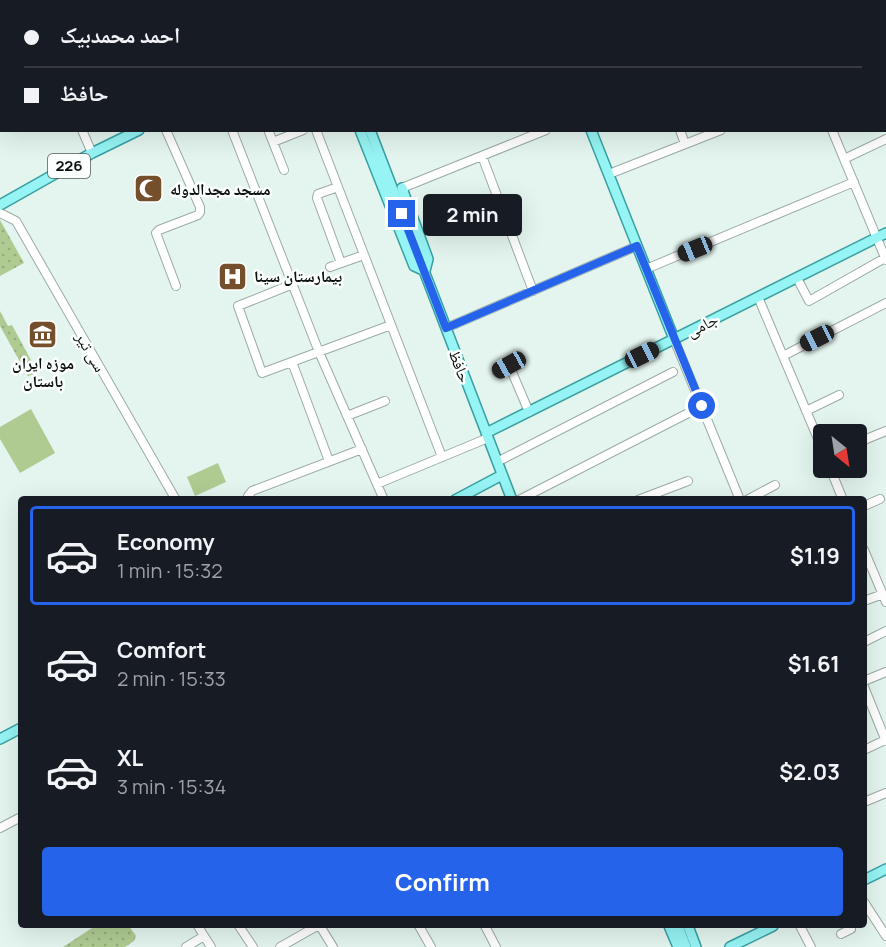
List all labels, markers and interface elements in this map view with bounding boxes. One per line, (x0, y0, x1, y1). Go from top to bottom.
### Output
text: احمد محمدبیک (60, 20, 180, 50)
text: حافظ (60, 78, 109, 108)
road number: 226 (48, 154, 90, 178)
mosque icon: مسجد مجدالدوله (133, 173, 165, 205)
place label: مسجد مجدالدوله (170, 178, 271, 200)
callout: 2 min (423, 193, 522, 235)
route end (388, 200, 415, 227)
text: 2 min (446, 201, 499, 228)
car (675, 234, 715, 264)
hospital icon: بیمارستان سینا (217, 260, 249, 292)
place label: بیمارستان سینا (254, 265, 342, 287)
street label: جامی (683, 308, 721, 342)
museum icon: موزه ایران باستان (27, 319, 59, 351)
car (797, 322, 837, 354)
street label: سی تیر (70, 327, 111, 376)
car (622, 339, 662, 371)
street label: حافظ (444, 346, 476, 386)
car (489, 348, 529, 382)
place label: موزه ایران باستان (12, 352, 74, 392)
route start (688, 392, 715, 419)
north arrow (813, 424, 867, 478)
map controls (813, 424, 867, 478)
text: Economy (117, 527, 215, 557)
icon: car (45, 529, 99, 583)
text: $1.19 (790, 541, 840, 571)
text: 1 min · 15:32 (117, 557, 223, 584)
text: Comfort (117, 635, 206, 665)
icon: car (45, 637, 99, 691)
text: $1.61 (788, 649, 840, 679)
text: 2 min · 15:33 (117, 665, 226, 692)
text: XL (117, 743, 143, 773)
icon: car (45, 745, 99, 799)
text: $2.03 (779, 757, 840, 787)
text: 3 min · 15:34 (117, 773, 226, 800)
button: Confirm (42, 847, 843, 916)

